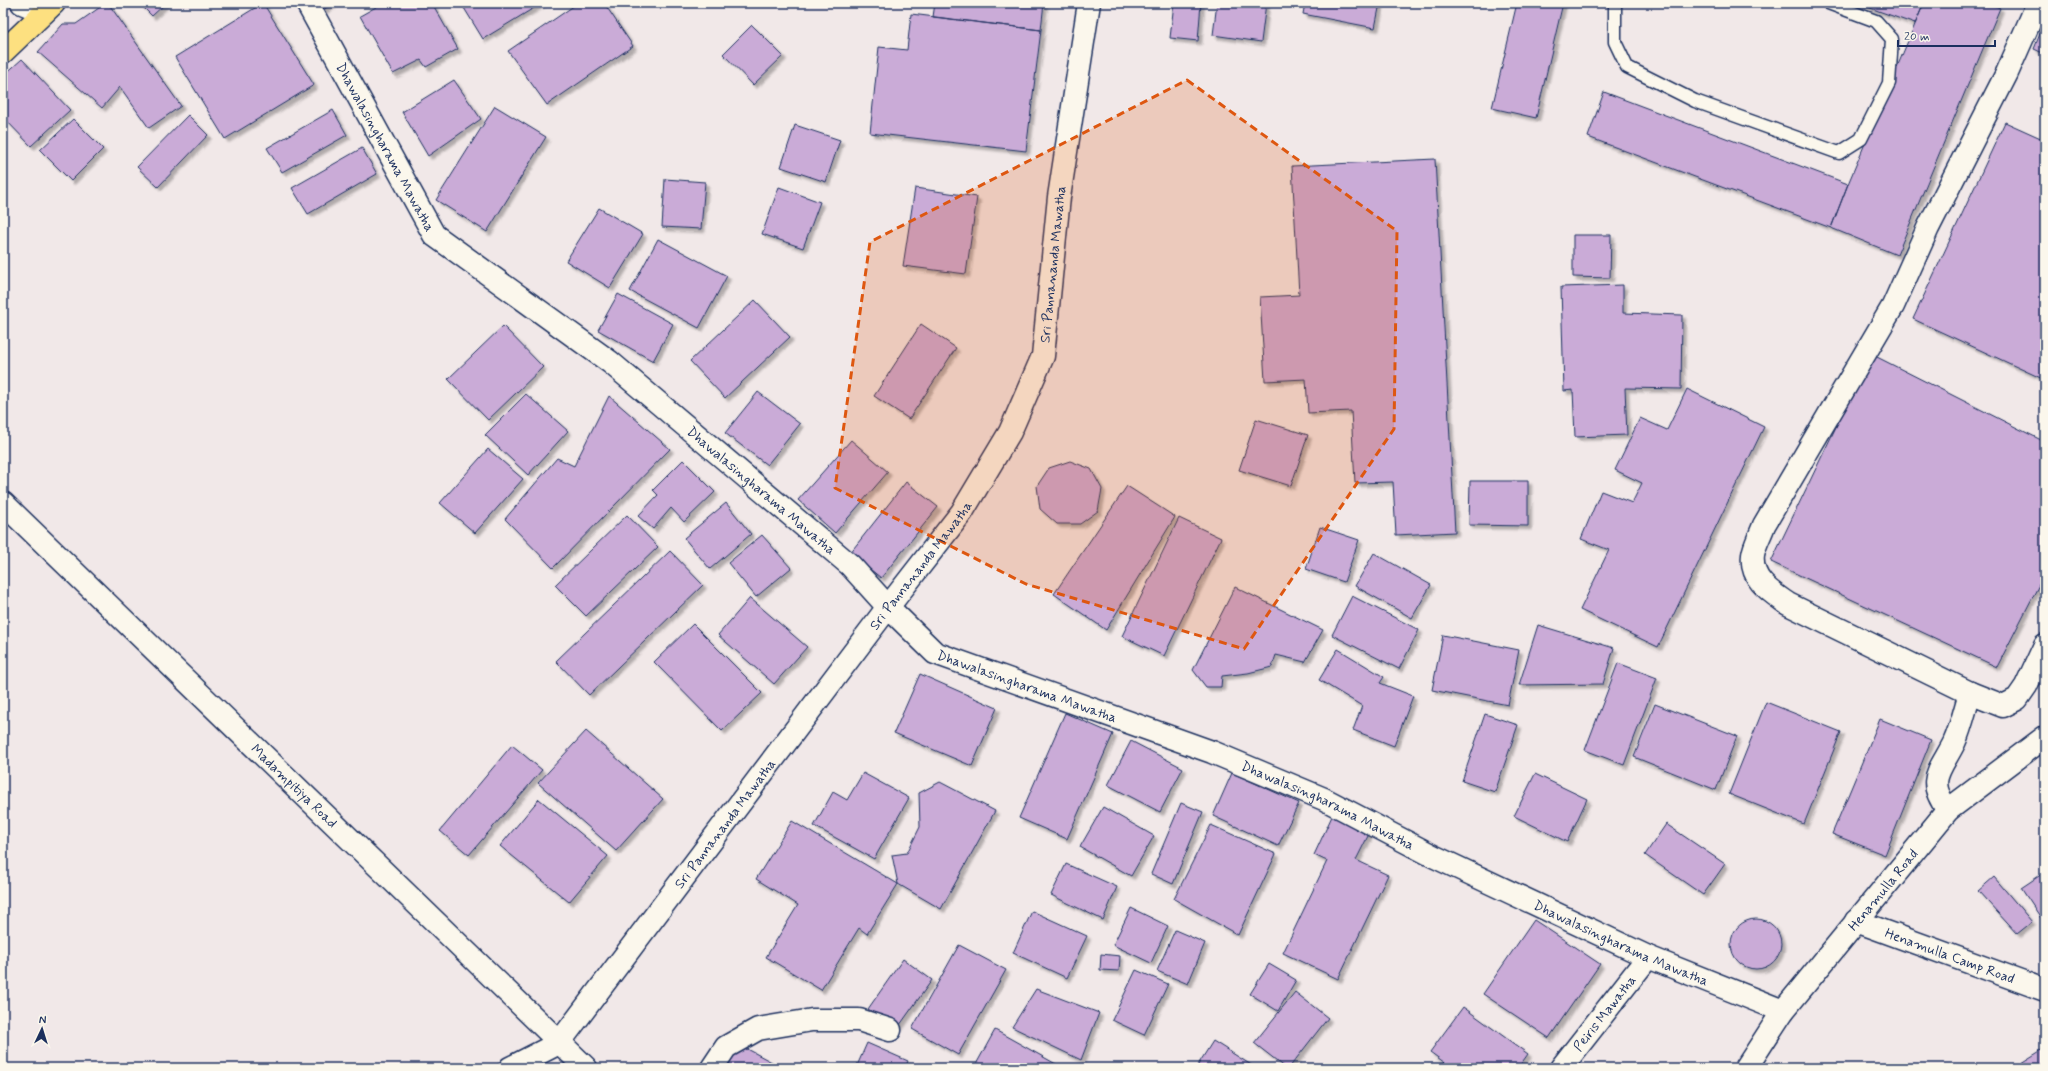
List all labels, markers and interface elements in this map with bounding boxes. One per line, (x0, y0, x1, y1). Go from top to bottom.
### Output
scale bar (1898, 22, 1995, 48)
text: 20 m (1904, 29, 1930, 45)
street label: Dhawalasingharama Mawatha (331, 60, 438, 235)
street label: Sri Pannananda Mawatha (1036, 184, 1071, 344)
street label: Dhawalasingharama Mawatha (683, 423, 839, 559)
street label: Sri Pannananda Mawatha (866, 498, 976, 634)
street label: Dhawalasingharama Mawatha (934, 646, 1119, 727)
street label: Madampitiya Road (247, 740, 341, 832)
street label: Sri Pannananda Mawatha (671, 756, 780, 893)
street label: Dhawalasingharama Mawatha (1238, 757, 1417, 855)
street label: Henamulla Road (1844, 845, 1922, 935)
street label: Dhawalasingharama Mawatha (1530, 896, 1711, 990)
street label: Henamulla Camp Road (1882, 924, 2017, 988)
street label: Peiris Mawatha (1569, 972, 1640, 1055)
north arrow (22, 1009, 62, 1049)
text: N (38, 1013, 47, 1027)

